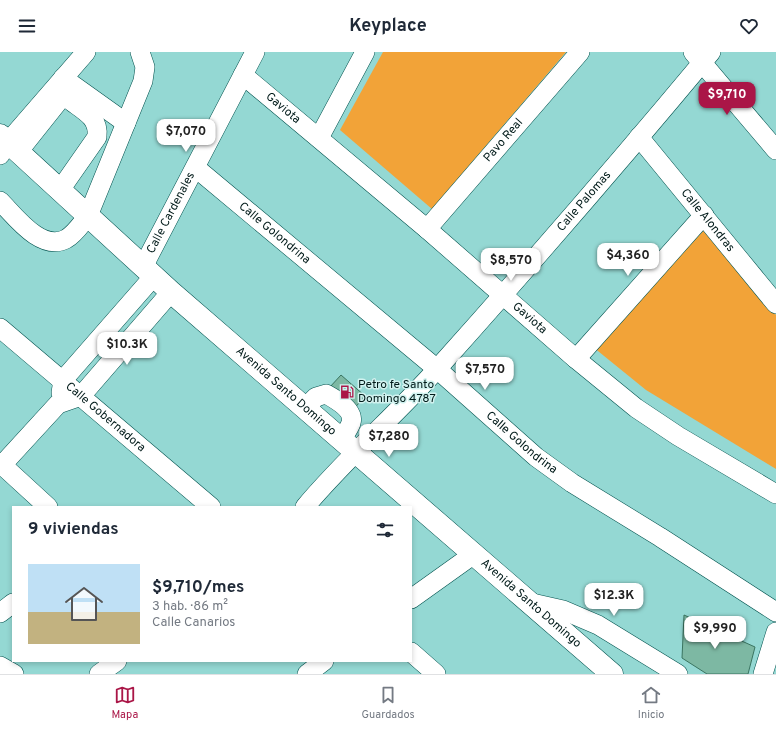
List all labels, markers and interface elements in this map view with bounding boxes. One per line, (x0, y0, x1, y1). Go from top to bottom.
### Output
icon: menu (16, 15, 38, 37)
text: Keyplace (349, 15, 427, 38)
icon: heart (738, 15, 760, 37)
pin: $9,710 (694, 82, 760, 116)
text: $9,710 (708, 87, 746, 103)
street label: Gaviota (262, 89, 304, 128)
street label: Pavo Real (480, 115, 527, 166)
pin: $7,070 (153, 119, 219, 153)
text: $7,070 (166, 124, 206, 140)
street label: Calle Palomas (554, 168, 615, 235)
street label: Calle Cardenales (143, 169, 199, 256)
street label: Calle Alondras (677, 186, 738, 255)
street label: Calle Golondrina (235, 199, 314, 268)
pin: $4,360 (595, 243, 661, 277)
pin: $8,570 (478, 248, 544, 282)
text: $4,360 (606, 248, 650, 264)
text: $8,570 (490, 253, 532, 269)
street label: Gaviota (509, 299, 550, 338)
pin: $10.3K (94, 332, 160, 366)
text: $10.3K (106, 337, 148, 353)
street label: Avenida Santo Domingo (232, 343, 340, 440)
pin: $7,570 (452, 357, 518, 391)
text: $7,570 (465, 362, 505, 378)
place label: Petro fe Santo Domingo 4787 (358, 377, 436, 407)
street label: Calle Gobernadora (62, 379, 149, 456)
fuel station icon: Petro fe Santo Domingo 4787 (339, 384, 355, 400)
street label: Calle Golondrina (482, 408, 560, 478)
pin: $7,280 (356, 424, 422, 458)
text: $7,280 (368, 429, 410, 445)
text: 9 viviendas (28, 519, 119, 541)
icon: filters (374, 519, 396, 541)
street label: Avenida Santo Domingo (477, 555, 585, 652)
text: $9,710/mes (152, 577, 244, 599)
icon: home (60, 580, 108, 628)
pin: $12.3K (581, 583, 647, 617)
text: $12.3K (593, 588, 635, 604)
text: 3 hab. · 86 m² (152, 599, 228, 615)
text: Calle Canarios (152, 615, 235, 631)
pin: $9,990 (682, 616, 748, 650)
text: $9,990 (693, 621, 737, 637)
tab: Mapa (112, 684, 138, 722)
tab: Guardados (361, 684, 415, 722)
tab: Inicio (638, 684, 664, 722)

